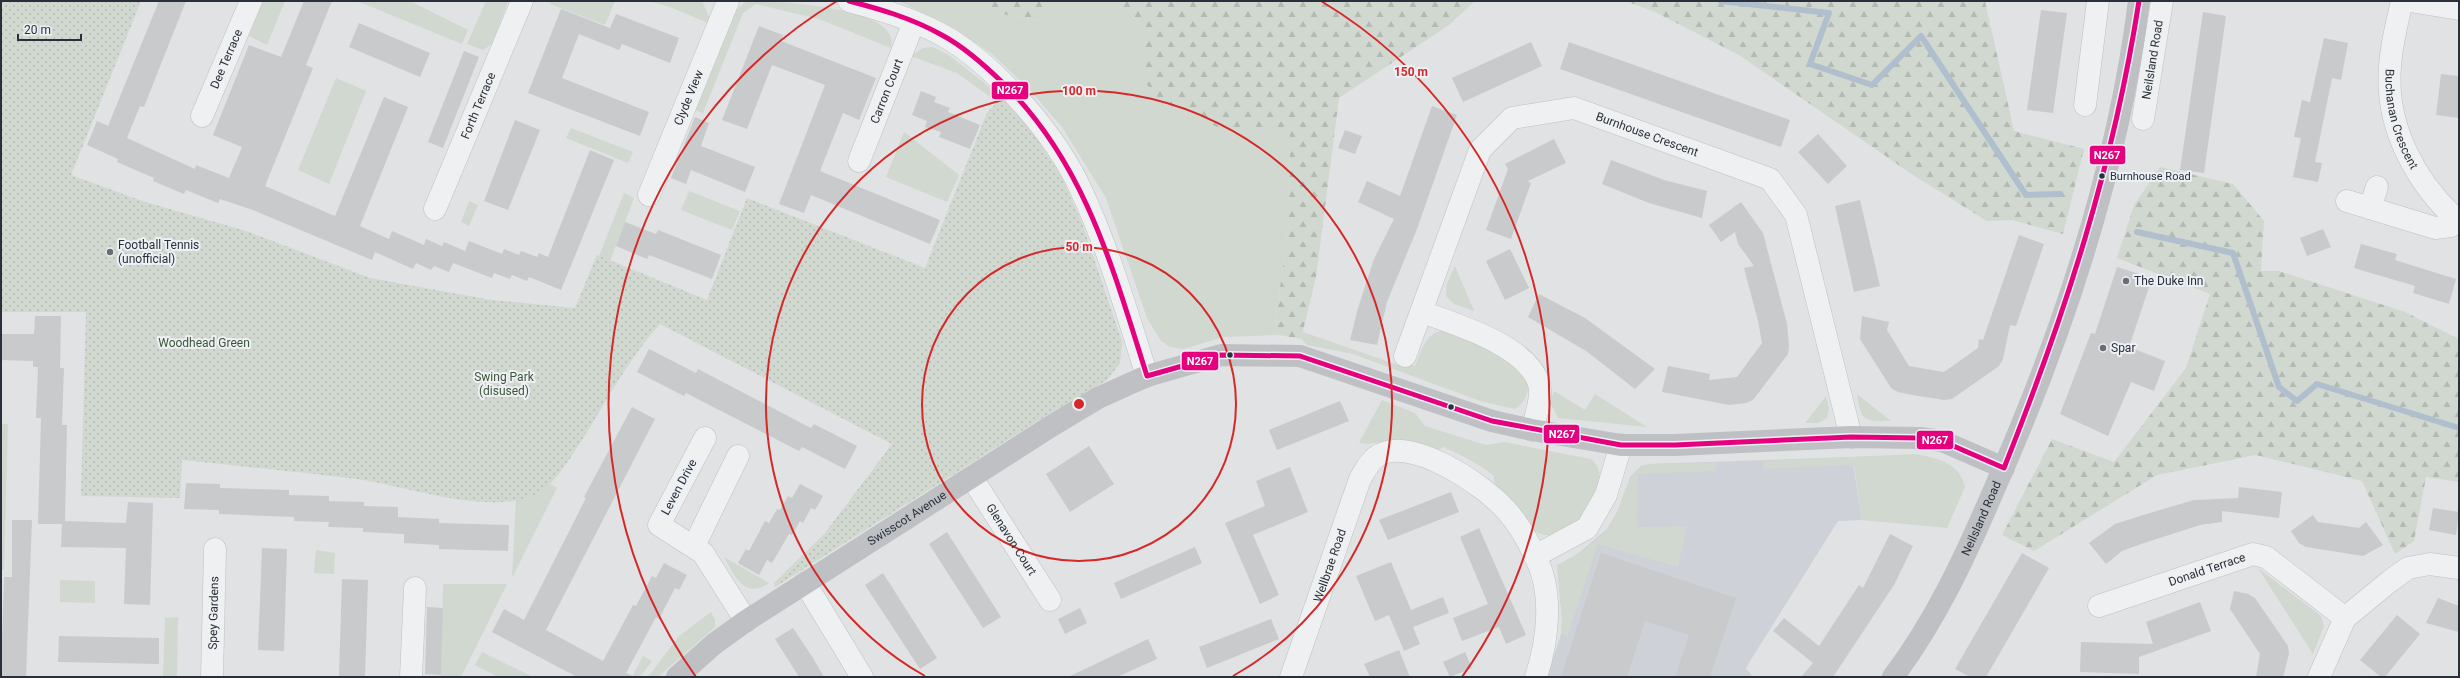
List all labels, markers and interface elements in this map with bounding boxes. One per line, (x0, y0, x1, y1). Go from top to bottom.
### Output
scale bar (18, 16, 81, 42)
street label: Neilsland Road (2139, 19, 2166, 101)
text: 20 m (24, 23, 51, 37)
street label: Dee Terrace (207, 27, 245, 91)
street label: Carron Court (867, 57, 906, 126)
text: 150 m (1394, 65, 1428, 79)
street label: Clyde View (671, 68, 706, 127)
street label: Buchanan Crescent (2382, 69, 2421, 172)
street label: Forth Terrace (458, 70, 498, 141)
line badge: N267 (991, 81, 1029, 100)
text: N267 (997, 84, 1023, 97)
text: 100 m (1062, 84, 1096, 98)
street label: Burnhouse Crescent (1594, 109, 1700, 159)
line badge: N267 (2089, 145, 2126, 165)
text: N267 (2094, 149, 2120, 162)
place label: Burnhouse Road (2110, 170, 2191, 183)
marker: Burnhouse Road (2097, 171, 2107, 181)
place label: Football Tennis (unofficial) (118, 238, 199, 266)
text: 50 m (1065, 240, 1093, 254)
marker: Football Tennis (unofficial) (105, 247, 115, 257)
place label: The Duke Inn (2134, 274, 2203, 288)
marker: The Duke Inn (2121, 276, 2131, 286)
park label: Woodhead Green (158, 336, 250, 350)
place label: Spar (2111, 341, 2135, 355)
marker: Spar (2098, 343, 2108, 353)
unlabelled marker (1225, 350, 1235, 360)
line badge: N267 (1181, 351, 1219, 371)
text: N267 (1187, 355, 1213, 368)
park label: Swing Park (disused) (474, 370, 535, 398)
centre of rings (1072, 397, 1086, 411)
unlabelled marker (1446, 402, 1456, 412)
line badge: N267 (1543, 424, 1580, 444)
text: N267 (1549, 428, 1575, 441)
line badge: N267 (1916, 430, 1954, 450)
text: N267 (1922, 434, 1948, 447)
street label: Leven Drive (658, 457, 700, 517)
street label: Neilsland Road (1958, 479, 2004, 558)
street label: Swisscot Avenue (865, 488, 949, 549)
street label: Glenavon Court (983, 501, 1039, 578)
street label: Wellbrae Road (1311, 527, 1349, 604)
street label: Donald Terrace (2167, 550, 2247, 589)
street label: Spey Gardens (206, 576, 221, 650)

